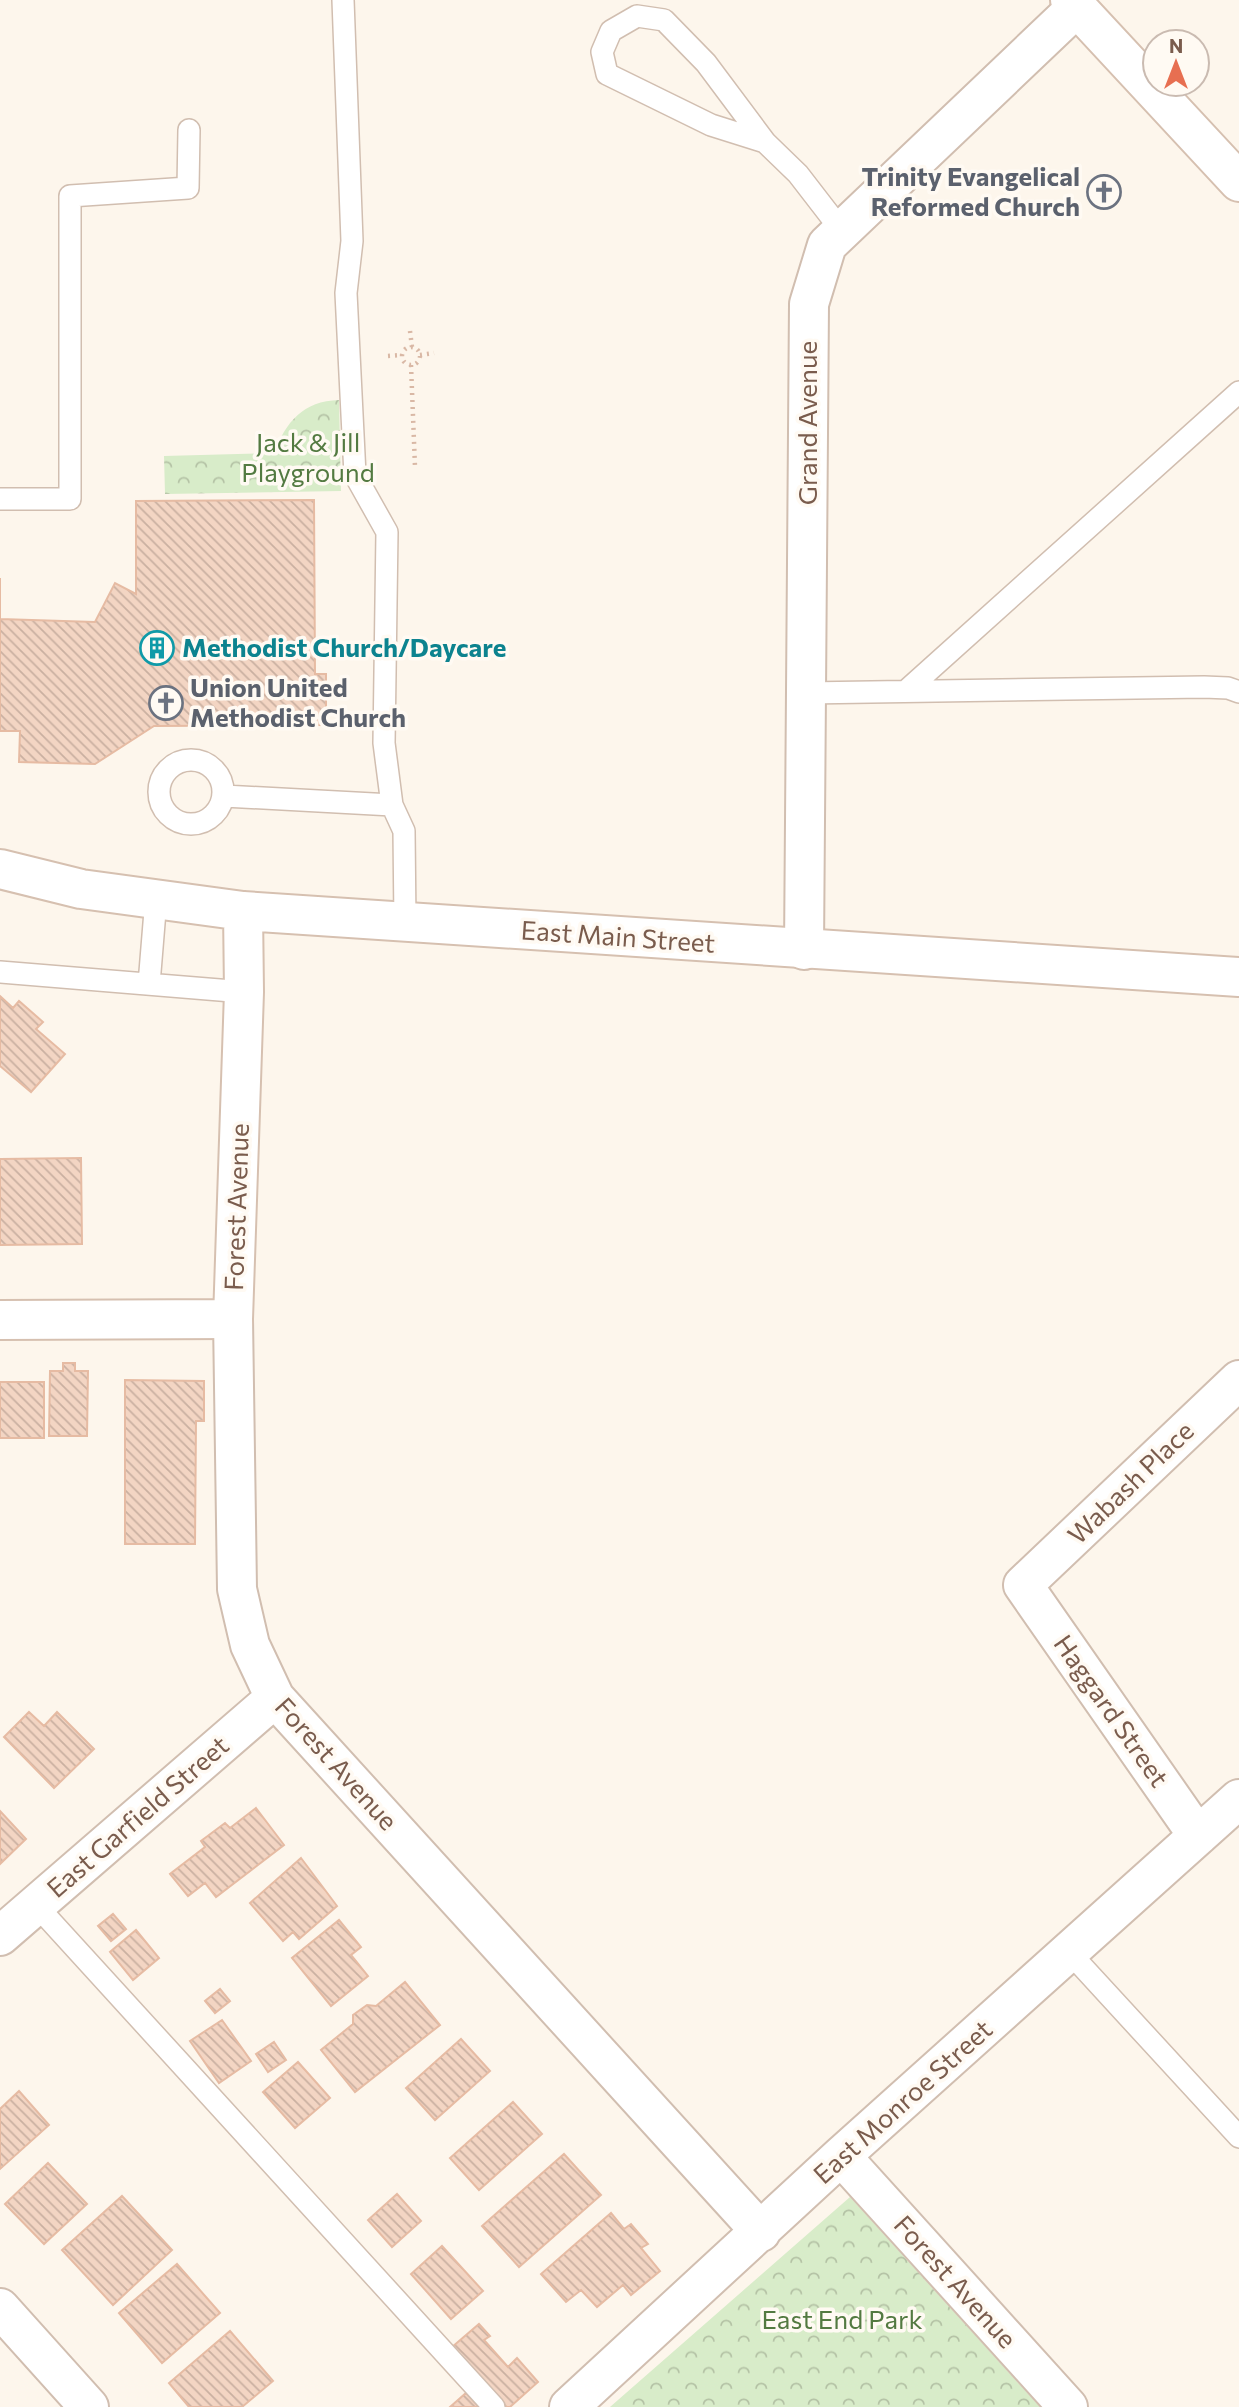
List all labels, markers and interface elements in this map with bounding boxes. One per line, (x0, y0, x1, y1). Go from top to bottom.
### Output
north arrow (1141, 28, 1211, 98)
text: N (1169, 34, 1183, 57)
place label: Trinity Evangelical Reformed Church (861, 160, 1080, 221)
church icon: Trinity Evangelical Reformed Church (1085, 173, 1123, 211)
street label: Grand Avenue (791, 341, 822, 505)
park label: Jack & Jill Playground (241, 426, 375, 487)
building icon: Methodist Church/Daycare (138, 629, 176, 667)
place label: Methodist Church/Daycare (182, 631, 506, 662)
place label: Union United Methodist Church (190, 671, 406, 732)
church icon: Union United Methodist Church (147, 684, 185, 722)
street label: East Main Street (520, 913, 716, 958)
street label: Forest Avenue (217, 1123, 254, 1291)
street label: Wabash Place (1061, 1414, 1199, 1550)
street label: Haggard Street (1048, 1628, 1176, 1792)
street label: Forest Avenue (270, 1690, 405, 1836)
street label: East Garfield Street (40, 1729, 234, 1903)
street label: East Monroe Street (806, 2013, 998, 2189)
street label: Forest Avenue (889, 2208, 1024, 2354)
park label: East End Park (761, 2303, 923, 2334)

